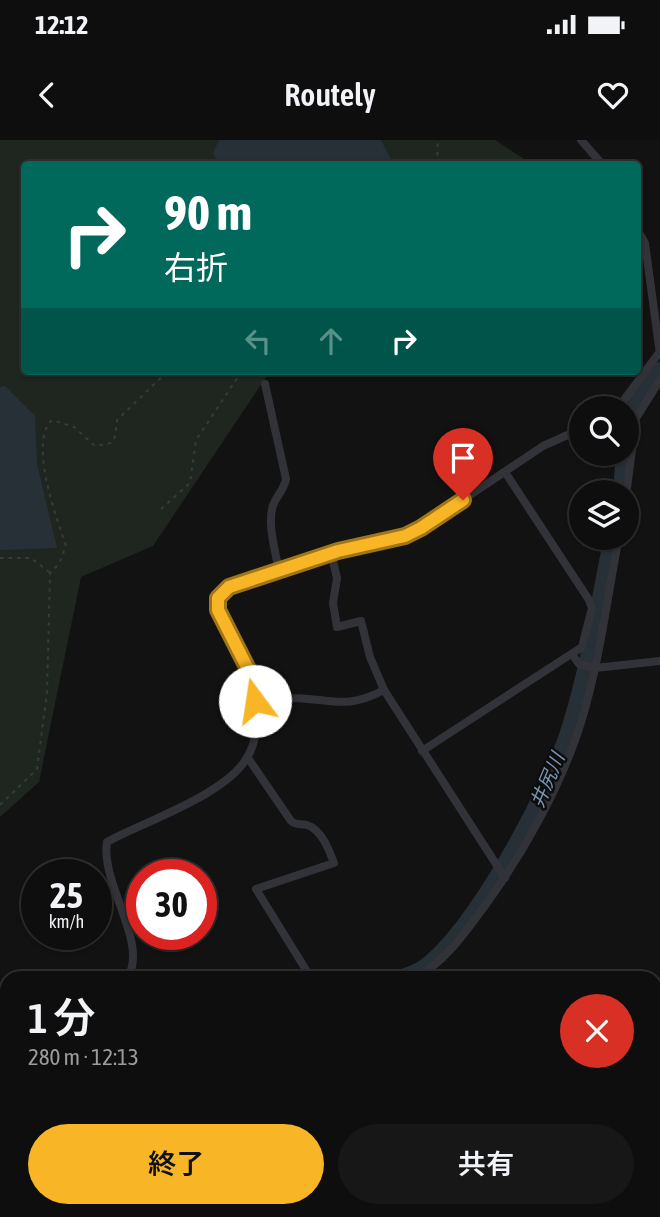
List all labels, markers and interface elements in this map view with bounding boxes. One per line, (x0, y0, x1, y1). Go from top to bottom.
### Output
text: 12:12 (35, 10, 89, 40)
icon: back (28, 76, 66, 114)
text: Routely (284, 76, 376, 113)
icon: heart (594, 76, 632, 114)
text: 90 m (164, 184, 252, 240)
icon: right (49, 189, 140, 280)
text: 右折 (164, 249, 228, 286)
icon: left (239, 322, 277, 360)
icon: ahead (312, 322, 350, 360)
icon: right (385, 322, 423, 360)
map controls (569, 396, 639, 550)
button: search (569, 396, 639, 466)
pin (433, 428, 493, 500)
icon: arrive (444, 439, 482, 477)
button: layers (569, 480, 639, 550)
position arrow (218, 664, 292, 738)
water label: 井尻川 (526, 748, 569, 811)
speed limit sign: 30 (126, 859, 217, 950)
text: 25 (50, 875, 83, 915)
text: km/h (49, 911, 84, 932)
text: 1 分 (28, 994, 96, 1042)
button: close (560, 994, 634, 1068)
text: 280 m · 12:13 (28, 1044, 139, 1070)
button: 終了 (28, 1124, 324, 1204)
button: 共有 (338, 1124, 634, 1204)

